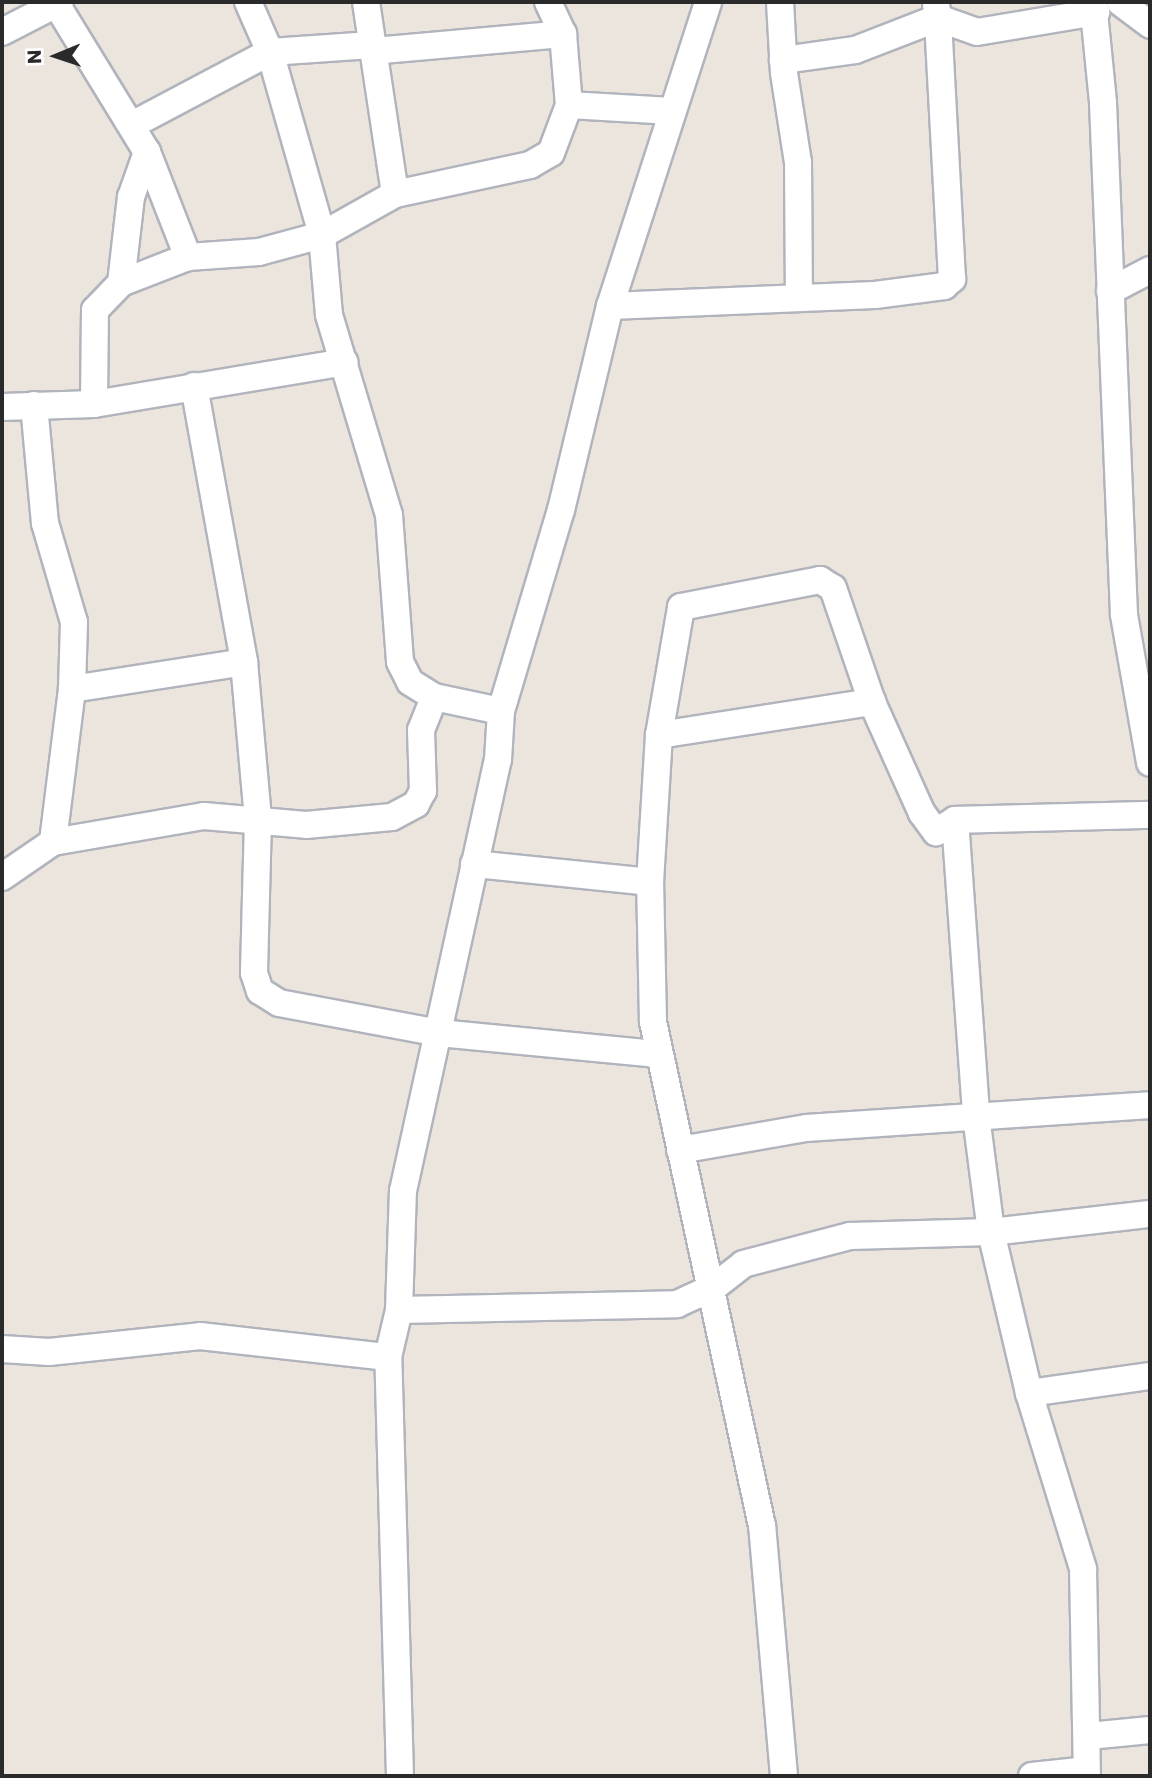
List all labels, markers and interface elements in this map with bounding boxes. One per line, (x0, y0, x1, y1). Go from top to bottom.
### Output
north arrow (21, 21, 91, 91)
text: N (21, 49, 48, 64)

